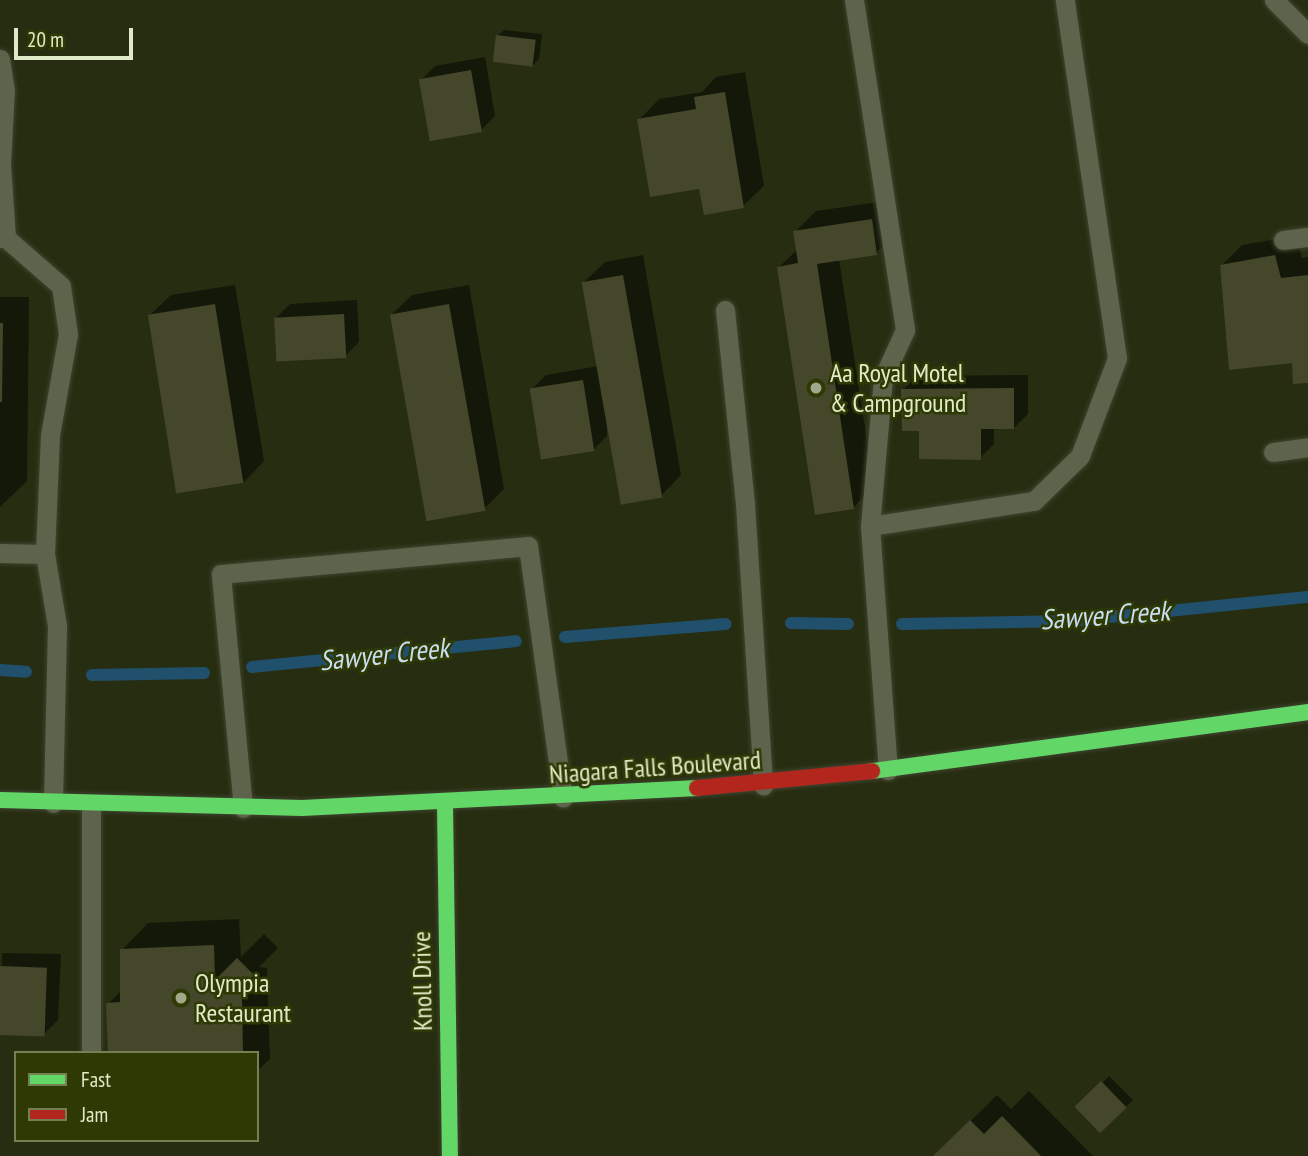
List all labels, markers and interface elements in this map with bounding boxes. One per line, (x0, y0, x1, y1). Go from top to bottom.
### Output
scale bar (18, 14, 136, 58)
text: 20 m (27, 26, 64, 53)
place label: Aa Royal Motel & Campground (830, 357, 966, 418)
marker: Aa Royal Motel & Campground (808, 380, 824, 396)
water label: Sawyer Creek (1039, 594, 1171, 636)
water label: Sawyer Creek (318, 631, 450, 677)
street label: Niagara Falls Boulevard (548, 744, 762, 790)
street label: Knoll Drive (406, 931, 438, 1031)
place label: Olympia Restaurant (195, 967, 291, 1028)
marker: Olympia Restaurant (173, 990, 189, 1006)
legend (14, 1051, 259, 1142)
text: Fast (81, 1066, 111, 1093)
text: Jam (81, 1101, 108, 1128)

